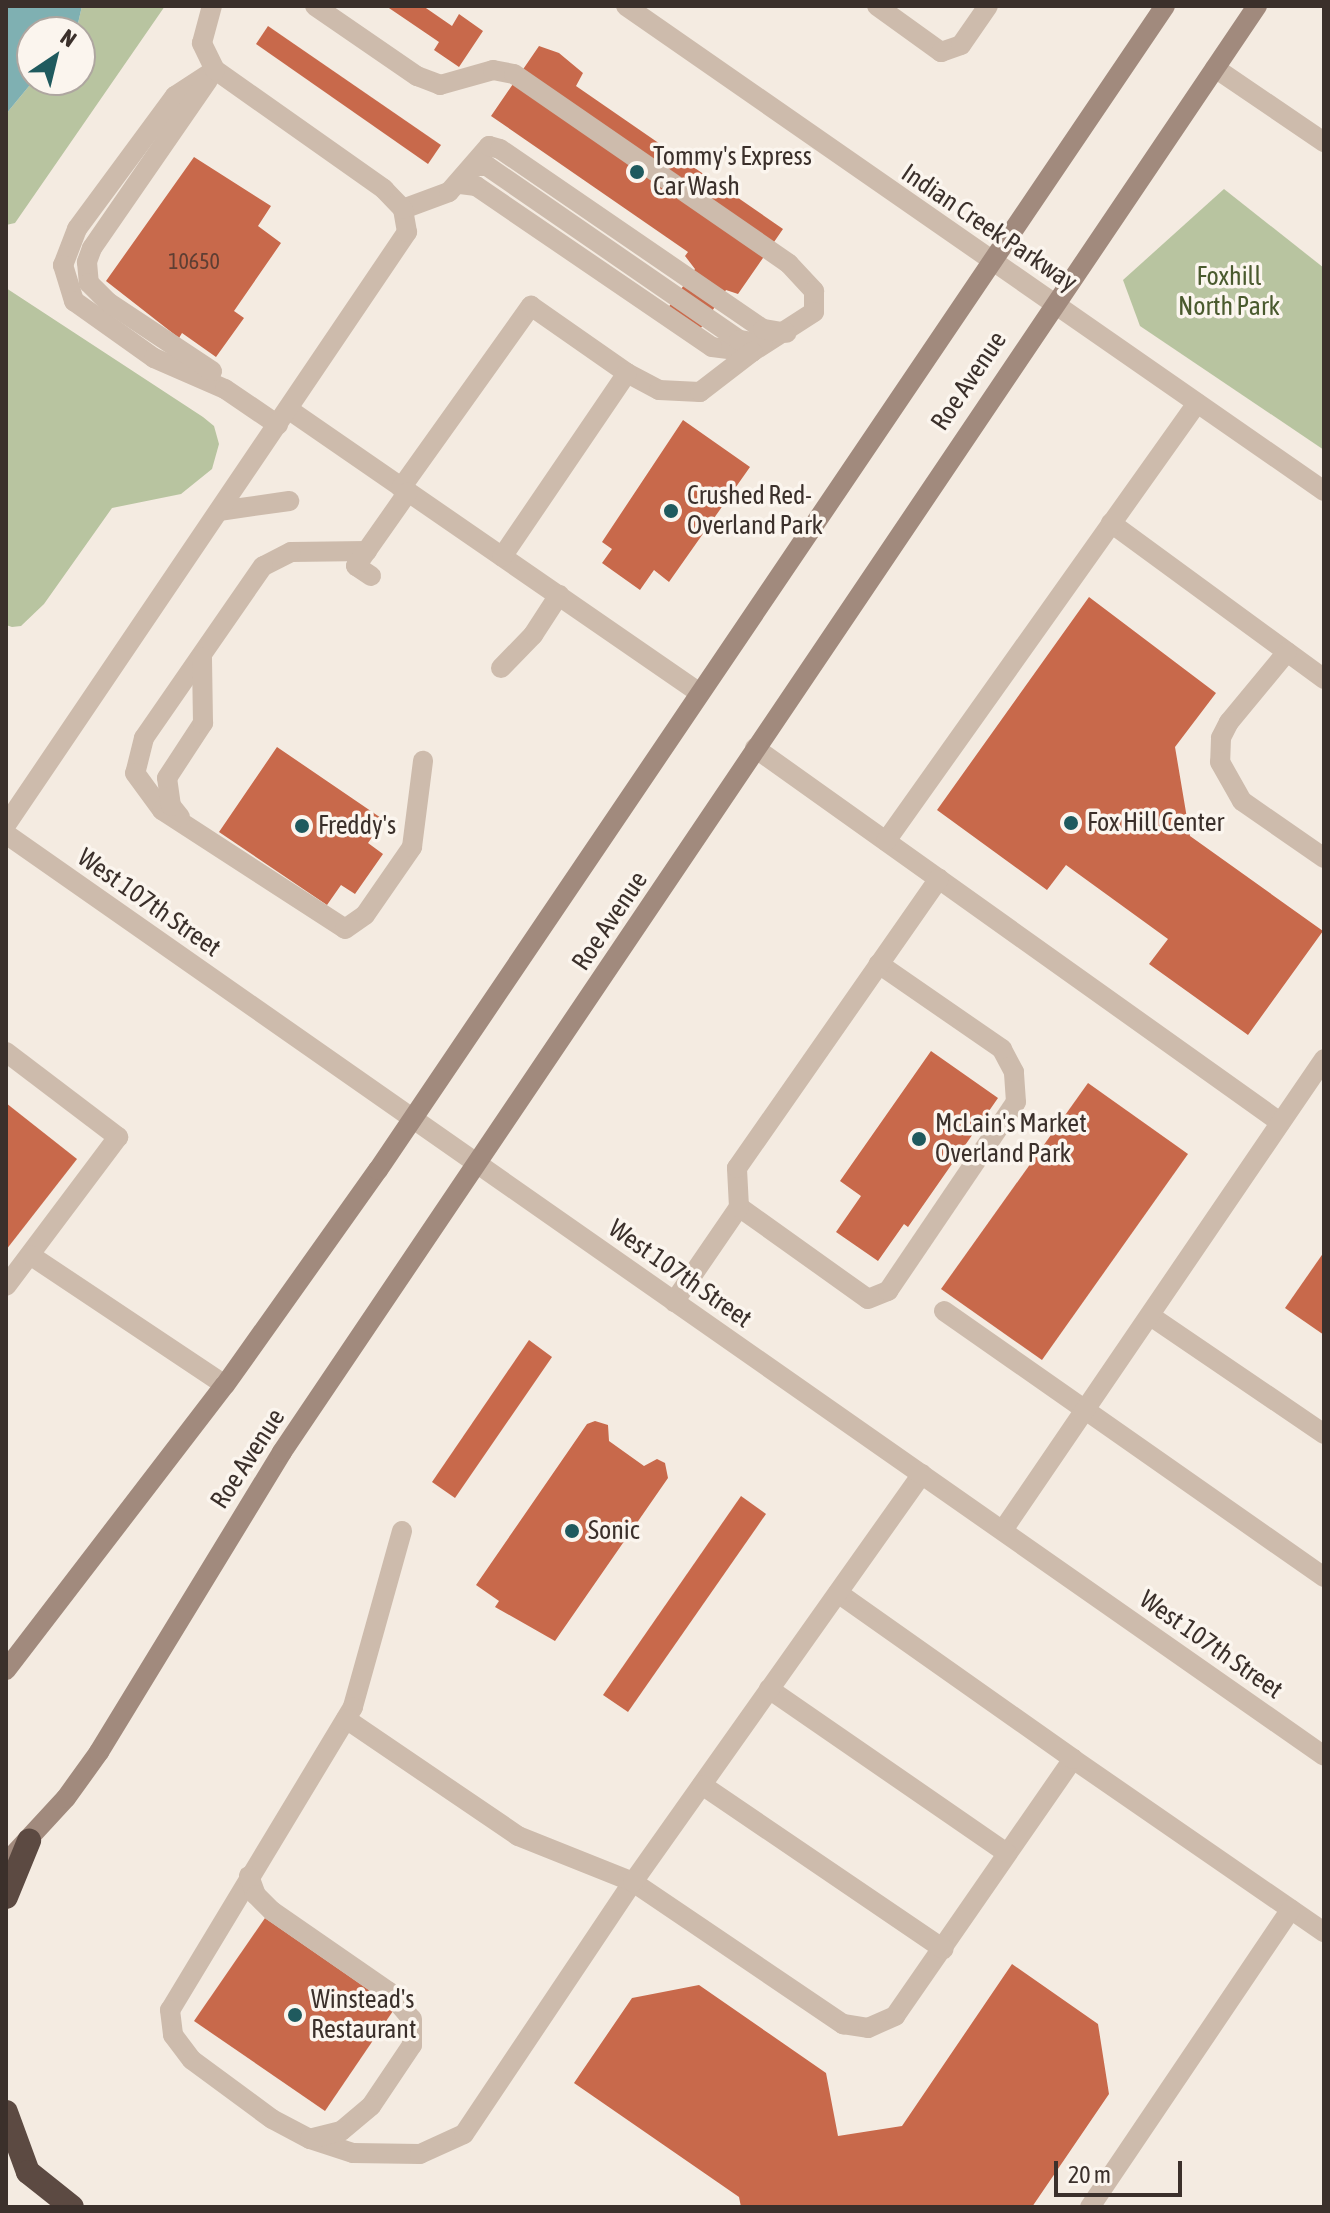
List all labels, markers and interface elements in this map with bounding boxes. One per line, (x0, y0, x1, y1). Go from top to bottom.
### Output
north arrow (16, 16, 96, 96)
text: N (56, 24, 81, 52)
place label: Tommy's Express Car Wash (653, 141, 812, 202)
street label: Indian Creek Parkway (895, 158, 1083, 298)
marker: Tommy's Express Car Wash (628, 163, 646, 181)
house number: 10650 (168, 249, 220, 275)
park label: Foxhill North Park (1178, 261, 1280, 322)
street label: Roe Avenue (925, 326, 1013, 436)
place label: Crushed Red- Overland Park (687, 480, 823, 542)
marker: Crushed Red- Overland Park (662, 502, 680, 520)
place label: Fox Hill Center (1087, 807, 1224, 839)
place label: Freddy's (318, 810, 396, 842)
marker: Fox Hill Center (1062, 814, 1080, 832)
marker: Freddy's (293, 817, 311, 835)
street label: West 107th Street (71, 842, 227, 964)
street label: Roe Avenue (566, 866, 654, 976)
place label: McLain's Market Overland Park (935, 1108, 1087, 1170)
marker: McLain's Market Overland Park (910, 1130, 928, 1148)
street label: West 107th Street (602, 1213, 758, 1335)
street label: Roe Avenue (204, 1403, 292, 1515)
place label: Sonic (588, 1515, 639, 1547)
marker: Sonic (563, 1522, 581, 1540)
street label: West 107th Street (1133, 1584, 1289, 1706)
place label: Winstead's Restaurant (311, 1984, 416, 2046)
marker: Winstead's Restaurant (286, 2006, 304, 2024)
scale bar (1058, 2145, 1186, 2195)
text: 20 m (1068, 2161, 1111, 2188)

